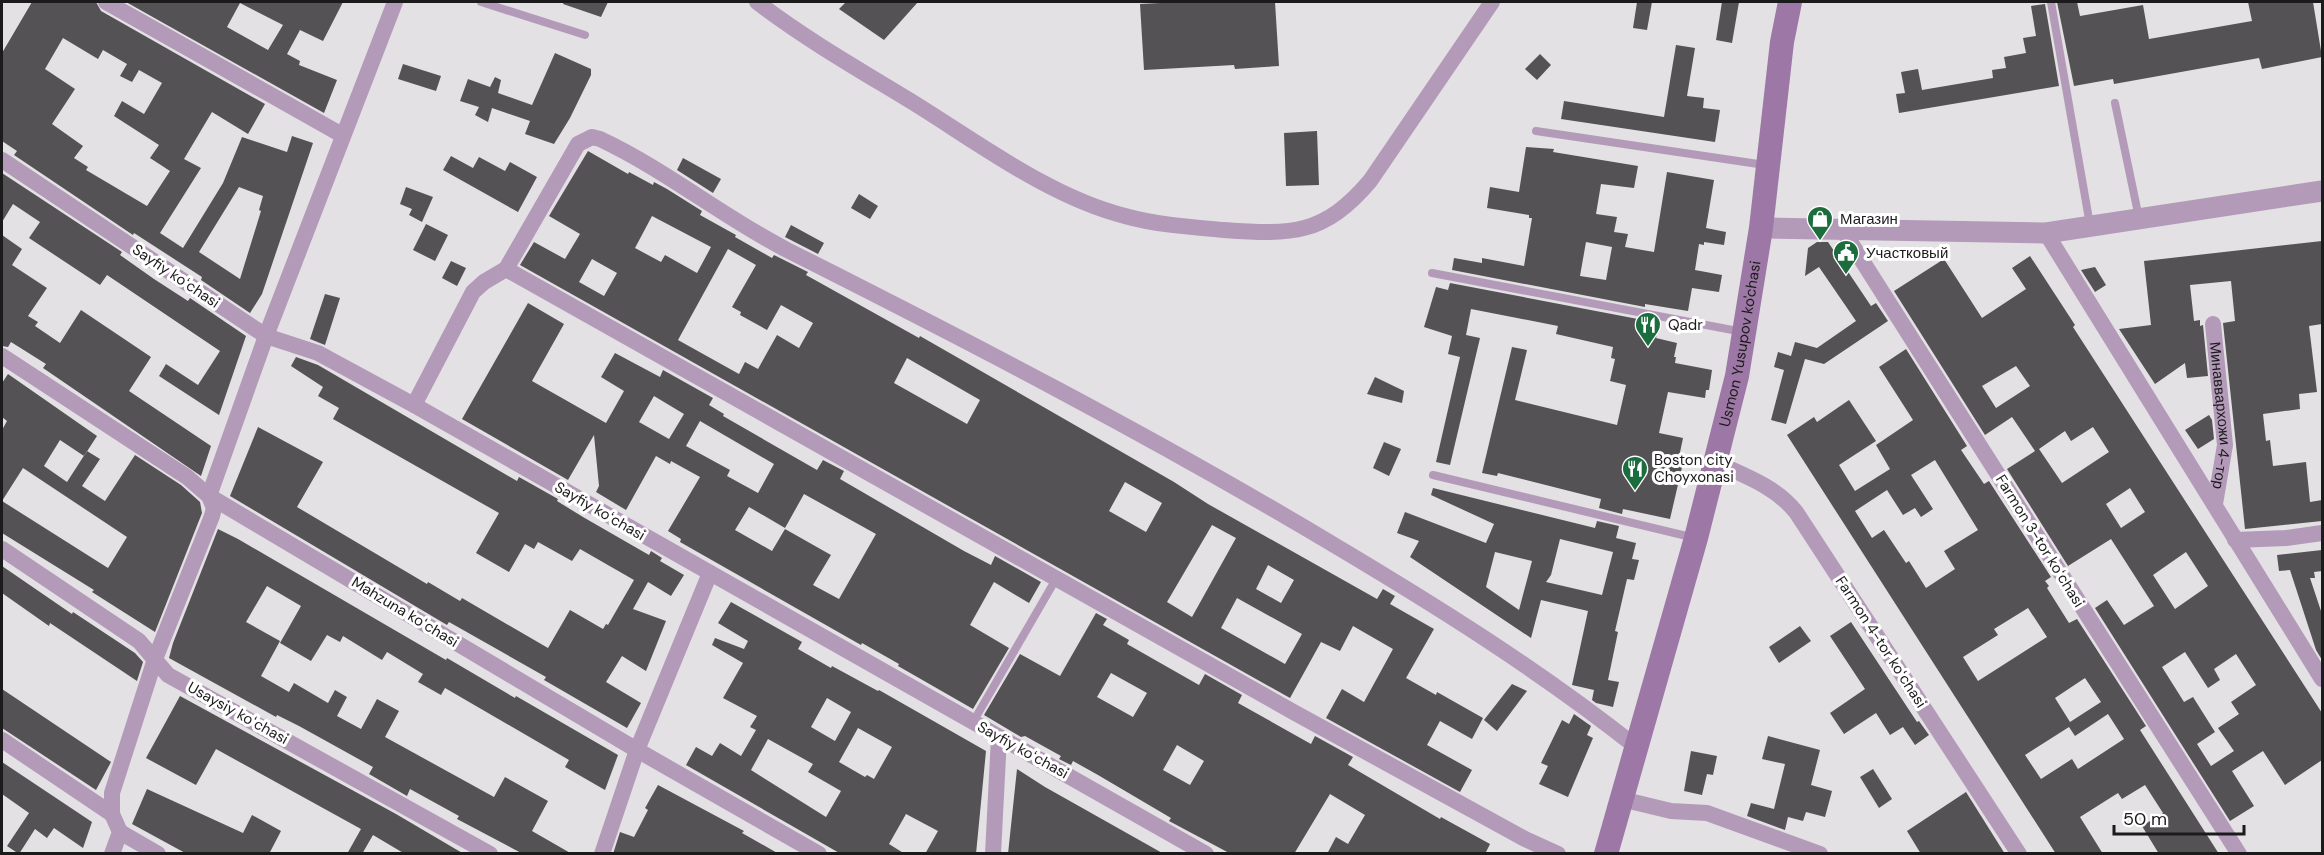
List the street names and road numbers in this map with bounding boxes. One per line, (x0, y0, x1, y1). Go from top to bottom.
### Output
street label: Sayfiy koʻchasi (128, 239, 224, 313)
street label: Usmon Yusupov ko'chasi (1715, 259, 1766, 429)
street label: Минаввархожи 4-тор (2205, 341, 2235, 491)
street label: Farmon 3-tor koʻchasi (1991, 471, 2089, 611)
street label: Sayfiy koʻchasi (551, 477, 649, 545)
street label: Mahzuna koʻchasi (348, 572, 462, 652)
street label: Farmon 4-tor koʻchasi (1831, 572, 1931, 712)
street label: Usaysiy koʻchasi (184, 677, 292, 749)
street label: Sayfiy koʻchasi (974, 717, 1072, 783)

